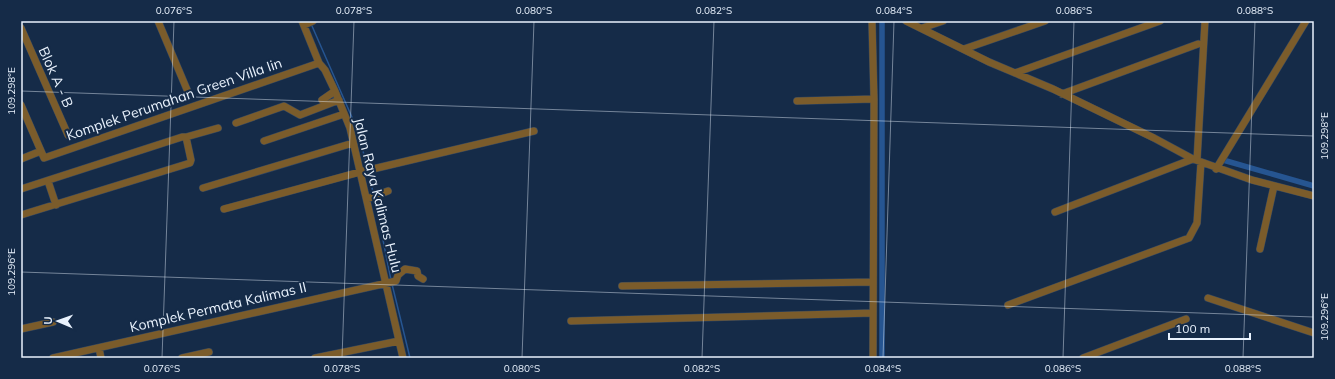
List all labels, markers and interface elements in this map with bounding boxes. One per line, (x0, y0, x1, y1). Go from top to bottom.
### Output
text: 0.076°S (156, 4, 192, 17)
text: 0.078°S (336, 4, 372, 17)
text: 0.080°S (516, 4, 552, 17)
text: 0.082°S (696, 4, 732, 17)
text: 0.084°S (876, 4, 912, 17)
text: 0.086°S (1056, 4, 1092, 17)
text: 0.088°S (1237, 4, 1273, 17)
street label: Blok A - B (35, 44, 77, 110)
street label: Komplek Perumahan Green Villa Iin (64, 53, 284, 145)
text: 109.298°E (5, 67, 18, 115)
text: 109.298°E (1318, 112, 1331, 160)
street label: Jalan Raya Kalimas Hulu (350, 115, 406, 275)
text: 109.296°E (5, 248, 18, 296)
street label: Komplek Permata Kalimas II (128, 278, 308, 336)
text: 109.296°E (1318, 293, 1331, 341)
north arrow (38, 301, 78, 341)
scale bar (1169, 315, 1250, 341)
text: U (41, 316, 55, 325)
text: 100 m (1175, 321, 1210, 336)
text: 0.076°S (144, 362, 180, 375)
text: 0.078°S (324, 362, 360, 375)
text: 0.080°S (504, 362, 540, 375)
text: 0.082°S (684, 362, 720, 375)
text: 0.084°S (865, 362, 901, 375)
text: 0.086°S (1045, 362, 1081, 375)
text: 0.088°S (1225, 362, 1261, 375)

